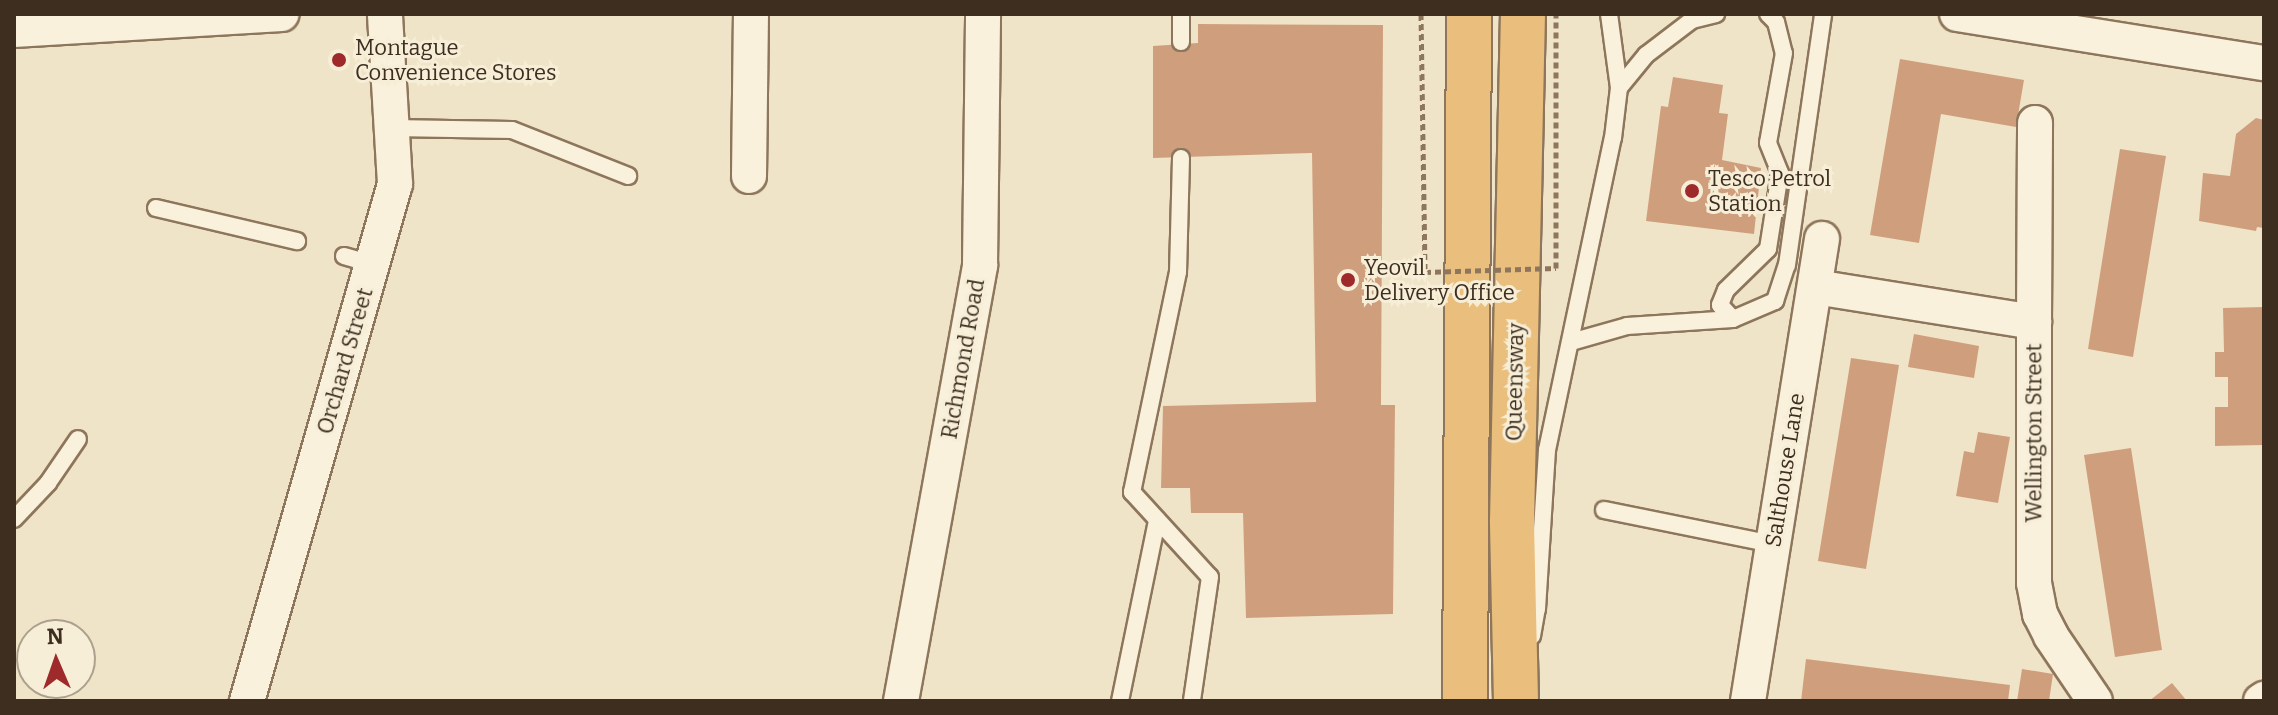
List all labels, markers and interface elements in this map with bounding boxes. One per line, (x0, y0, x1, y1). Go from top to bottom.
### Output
place label: Montague Convenience Stores (355, 34, 557, 86)
marker: Montague Convenience Stores (330, 51, 348, 69)
place label: Tesco Petrol Station (1708, 165, 1831, 216)
marker: Tesco Petrol Station (1683, 182, 1701, 200)
place label: Yeovil Delivery Office (1364, 254, 1515, 306)
marker: Yeovil Delivery Office (1339, 271, 1357, 289)
street label: Richmond Road (936, 277, 990, 441)
street label: Orchard Street (312, 285, 378, 437)
street label: Queensway (1501, 323, 1529, 441)
street label: Wellington Street (2021, 343, 2047, 523)
street label: Salthouse Lane (1760, 391, 1810, 549)
north arrow (16, 619, 96, 699)
text: N (46, 623, 64, 650)

